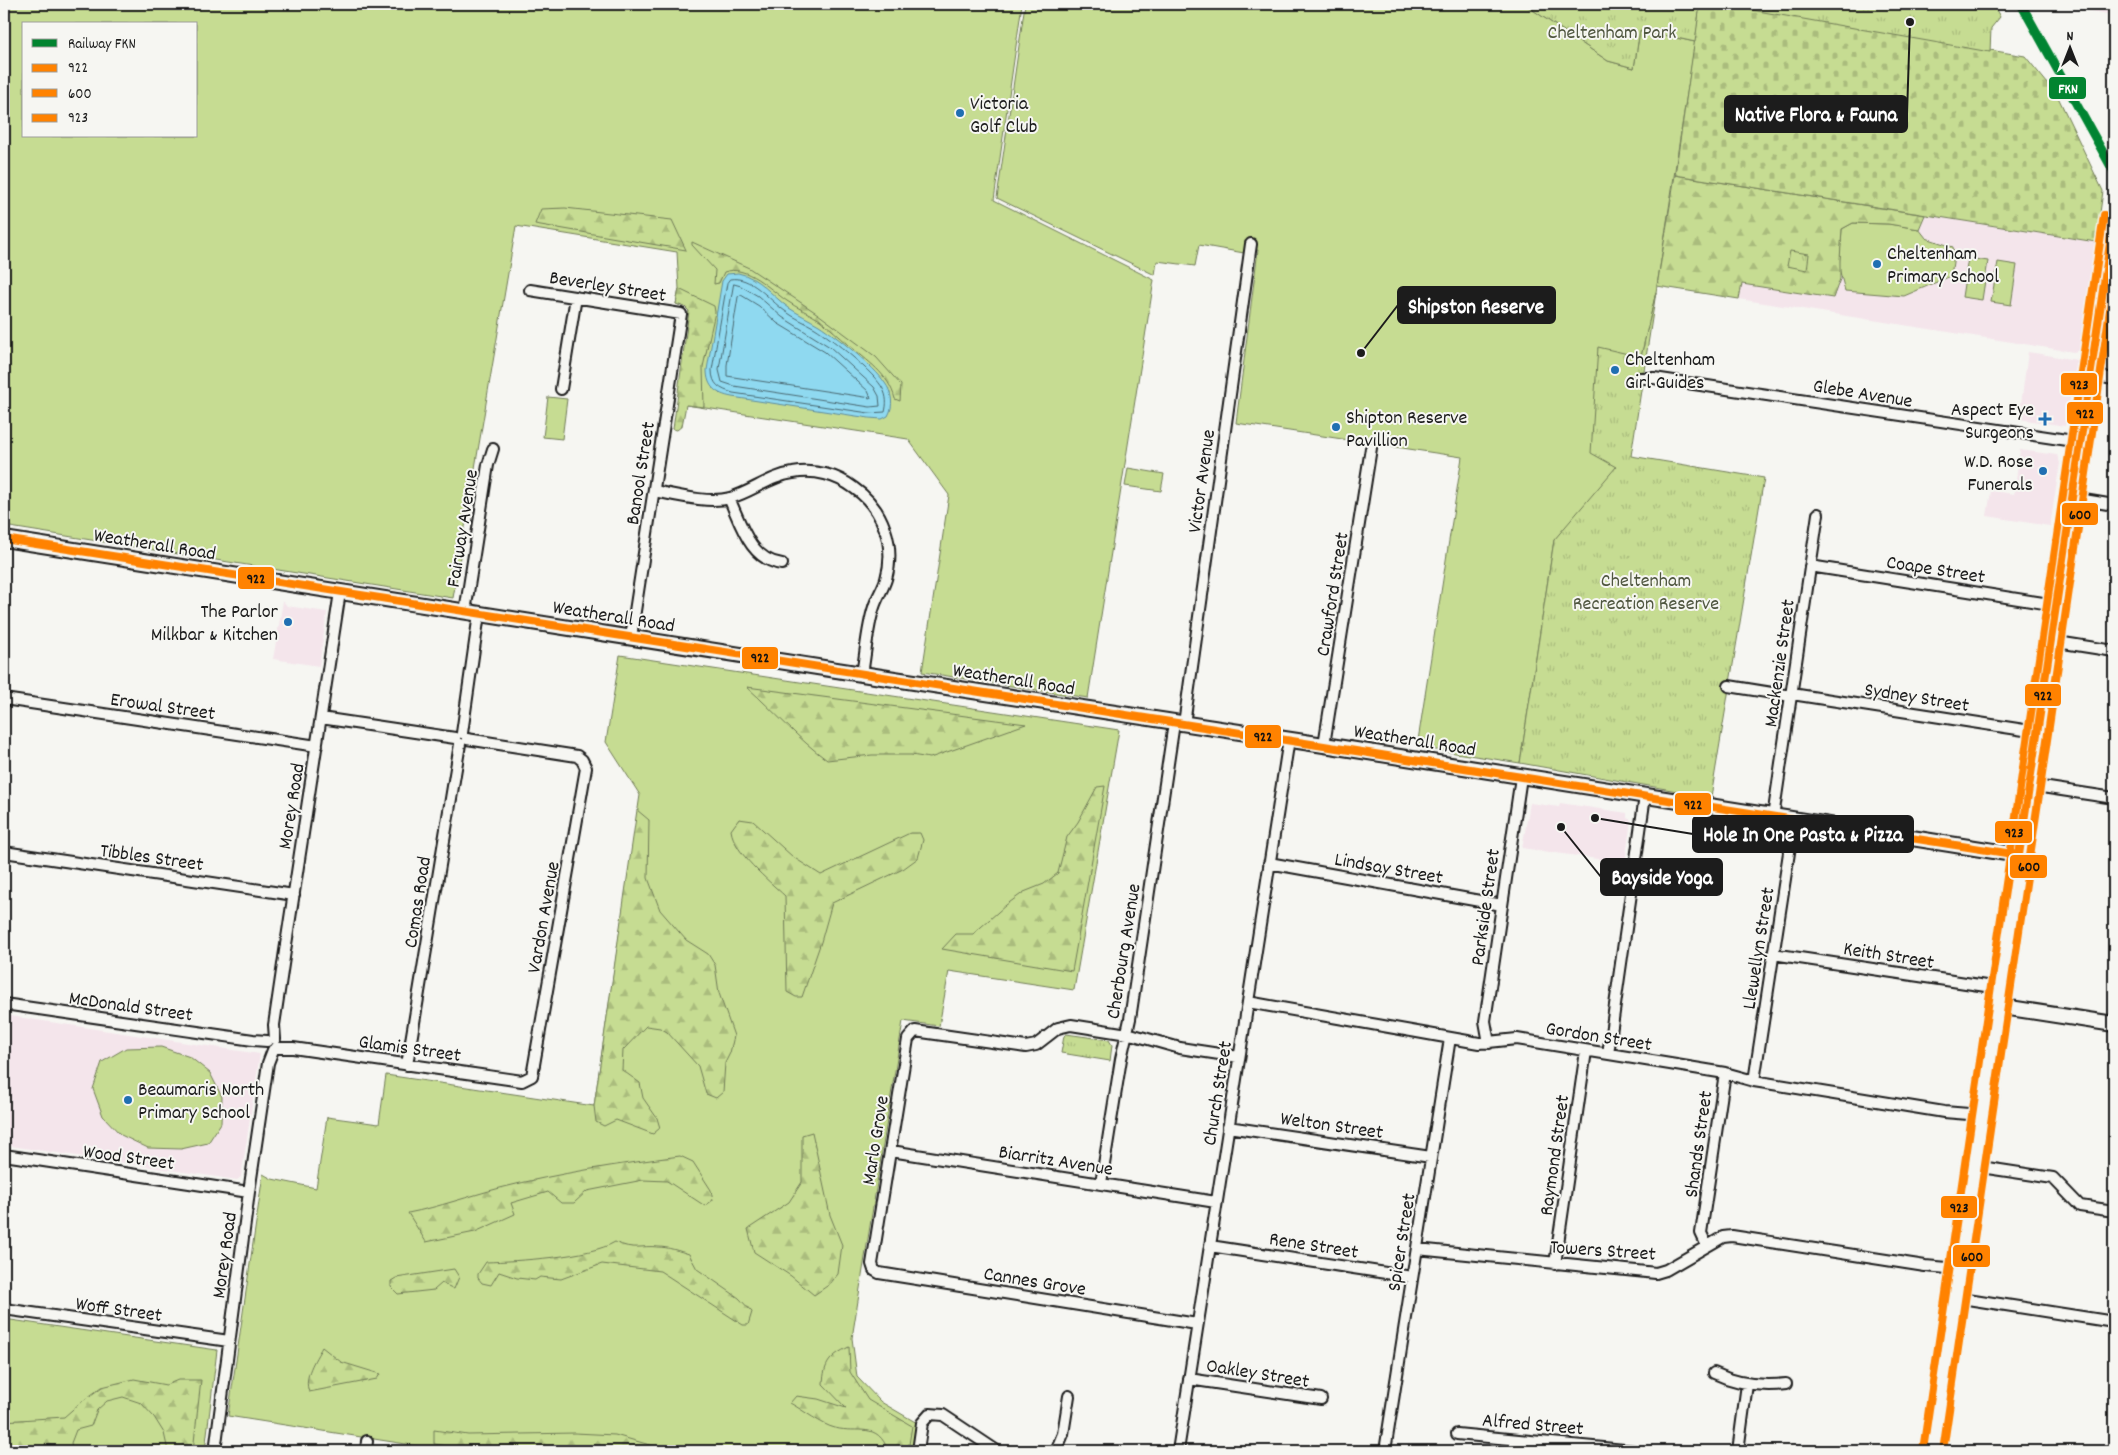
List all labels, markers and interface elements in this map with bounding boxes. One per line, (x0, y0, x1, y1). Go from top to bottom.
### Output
park label: Cheltenham Park (1548, 20, 1676, 48)
legend (22, 22, 198, 138)
north arrow (2046, 22, 2096, 72)
text: N (2067, 27, 2074, 47)
text: Railway FKN (68, 34, 136, 56)
text: 922 (68, 58, 88, 80)
line badge: FKN (2048, 76, 2087, 100)
text: FKN (2058, 80, 2078, 100)
text: 600 (68, 84, 92, 106)
place label: Victoria Golf Club (970, 91, 1037, 142)
callout: Native Flora & Fauna (1725, 96, 1907, 132)
text: Native Flora & Fauna (1735, 102, 1898, 132)
marker: Victoria Golf Club (954, 107, 966, 119)
text: 923 (68, 108, 88, 130)
place label: Cheltenham Primary School (1887, 241, 1999, 292)
marker: Cheltenham Primary School (1871, 258, 1883, 270)
street label: Beverley Street (547, 265, 668, 311)
callout: Shipston Reserve (1398, 287, 1555, 323)
text: Shipston Reserve (1408, 294, 1544, 324)
place label: Cheltenham Girl Guides (1625, 347, 1715, 398)
marker: Cheltenham Girl Guides (1609, 364, 1621, 376)
line badge: 923 (2060, 372, 2098, 396)
street label: Glebe Avenue (1811, 373, 1915, 417)
text: 923 (2070, 376, 2088, 396)
place label: Aspect Eye Surgeons (1951, 397, 2034, 448)
line badge: 922 (2066, 401, 2104, 425)
place label: Shipton Reserve Pavillion (1346, 405, 1467, 456)
text: 922 (2076, 405, 2094, 425)
marker: Aspect Eye Surgeons (2038, 412, 2052, 426)
street label: Banool Street (620, 420, 664, 527)
marker: Shipton Reserve Pavillion (1330, 421, 1342, 433)
street label: Victor Avenue (1182, 428, 1224, 535)
place label: W.D. Rose Funerals (1964, 449, 2033, 500)
marker: W.D. Rose Funerals (2037, 465, 2049, 477)
street label: Fairway Avenue (441, 467, 487, 589)
line badge: 600 (2061, 502, 2099, 526)
text: 600 (2069, 506, 2091, 526)
street label: Weatherall Road (91, 522, 218, 569)
street label: Crawford Street (1310, 530, 1358, 659)
street label: Coape Street (1884, 549, 1987, 593)
line badge: 922 (237, 566, 275, 590)
park label: Cheltenham Recreation Reserve (1573, 568, 1719, 619)
text: 922 (247, 570, 265, 590)
street label: Weatherall Road (550, 594, 677, 641)
street label: Mackenzie Street (1758, 598, 1804, 729)
place label: The Parlor Milkbar & Kitchen (151, 599, 279, 650)
marker: The Parlor Milkbar & Kitchen (282, 616, 294, 628)
line badge: 922 (741, 646, 779, 670)
text: 922 (751, 649, 769, 669)
street label: Weatherall Road (950, 657, 1077, 704)
street label: Sydney Street (1862, 677, 1971, 721)
line badge: 922 (2024, 683, 2062, 707)
street label: Erowal Street (108, 687, 217, 729)
text: 922 (2034, 687, 2052, 707)
street label: Weatherall Road (1351, 718, 1478, 765)
line badge: 922 (1244, 724, 1282, 749)
text: 922 (1254, 728, 1272, 748)
street label: Morey Road (272, 761, 314, 852)
line badge: 922 (1674, 792, 1712, 816)
text: 922 (1684, 796, 1702, 816)
callout: Hole In One Pasta & Pizza (1693, 816, 1913, 852)
line badge: 923 (1994, 820, 2033, 844)
text: Hole In One Pasta & Pizza (1703, 822, 1904, 852)
text: 923 (2005, 824, 2023, 844)
street label: Tibbles Street (98, 838, 205, 880)
street label: Lindsay Street (1332, 847, 1445, 893)
street label: Parkside Street (1465, 847, 1509, 968)
line badge: 600 (2009, 854, 2048, 879)
street label: Comas Road (398, 855, 440, 950)
text: 600 (2018, 858, 2040, 878)
street label: Vardon Avenue (521, 859, 569, 976)
callout: Bayside Yoga (1601, 859, 1722, 895)
text: Bayside Yoga (1612, 865, 1714, 895)
street label: Cherbourg Avenue (1100, 881, 1150, 1021)
street label: Llewellyn Street (1736, 885, 1783, 1012)
street label: Keith Street (1841, 936, 1936, 978)
street label: McDonald Street (67, 985, 194, 1031)
street label: Gordon Street (1543, 1016, 1654, 1060)
street label: Glamis Street (357, 1029, 463, 1071)
street label: Church Street (1197, 1039, 1241, 1148)
place label: Beaumaris North Primary School (138, 1077, 264, 1128)
street label: Shands Street (1679, 1089, 1721, 1200)
street label: Marlo Grove (856, 1093, 898, 1187)
street label: Raymond Street (1534, 1093, 1578, 1218)
marker: Beaumaris North Primary School (122, 1094, 134, 1106)
street label: Welton Street (1278, 1106, 1385, 1148)
street label: Wood Street (81, 1139, 176, 1179)
street label: Biarritz Avenue (996, 1139, 1115, 1185)
street label: Spicer Street (1381, 1191, 1425, 1294)
line badge: 923 (1940, 1195, 1978, 1219)
text: 923 (1950, 1199, 1968, 1219)
street label: Morey Road (206, 1210, 246, 1300)
street label: Rene Street (1267, 1226, 1360, 1268)
street label: Towers Street (1549, 1234, 1657, 1270)
line badge: 600 (1952, 1244, 1991, 1268)
text: 600 (1961, 1248, 1983, 1268)
street label: Cannes Grove (981, 1261, 1088, 1305)
street label: Woff Street (74, 1291, 164, 1331)
street label: Oakley Street (1204, 1353, 1311, 1397)
street label: Alfred Street (1481, 1408, 1585, 1444)

